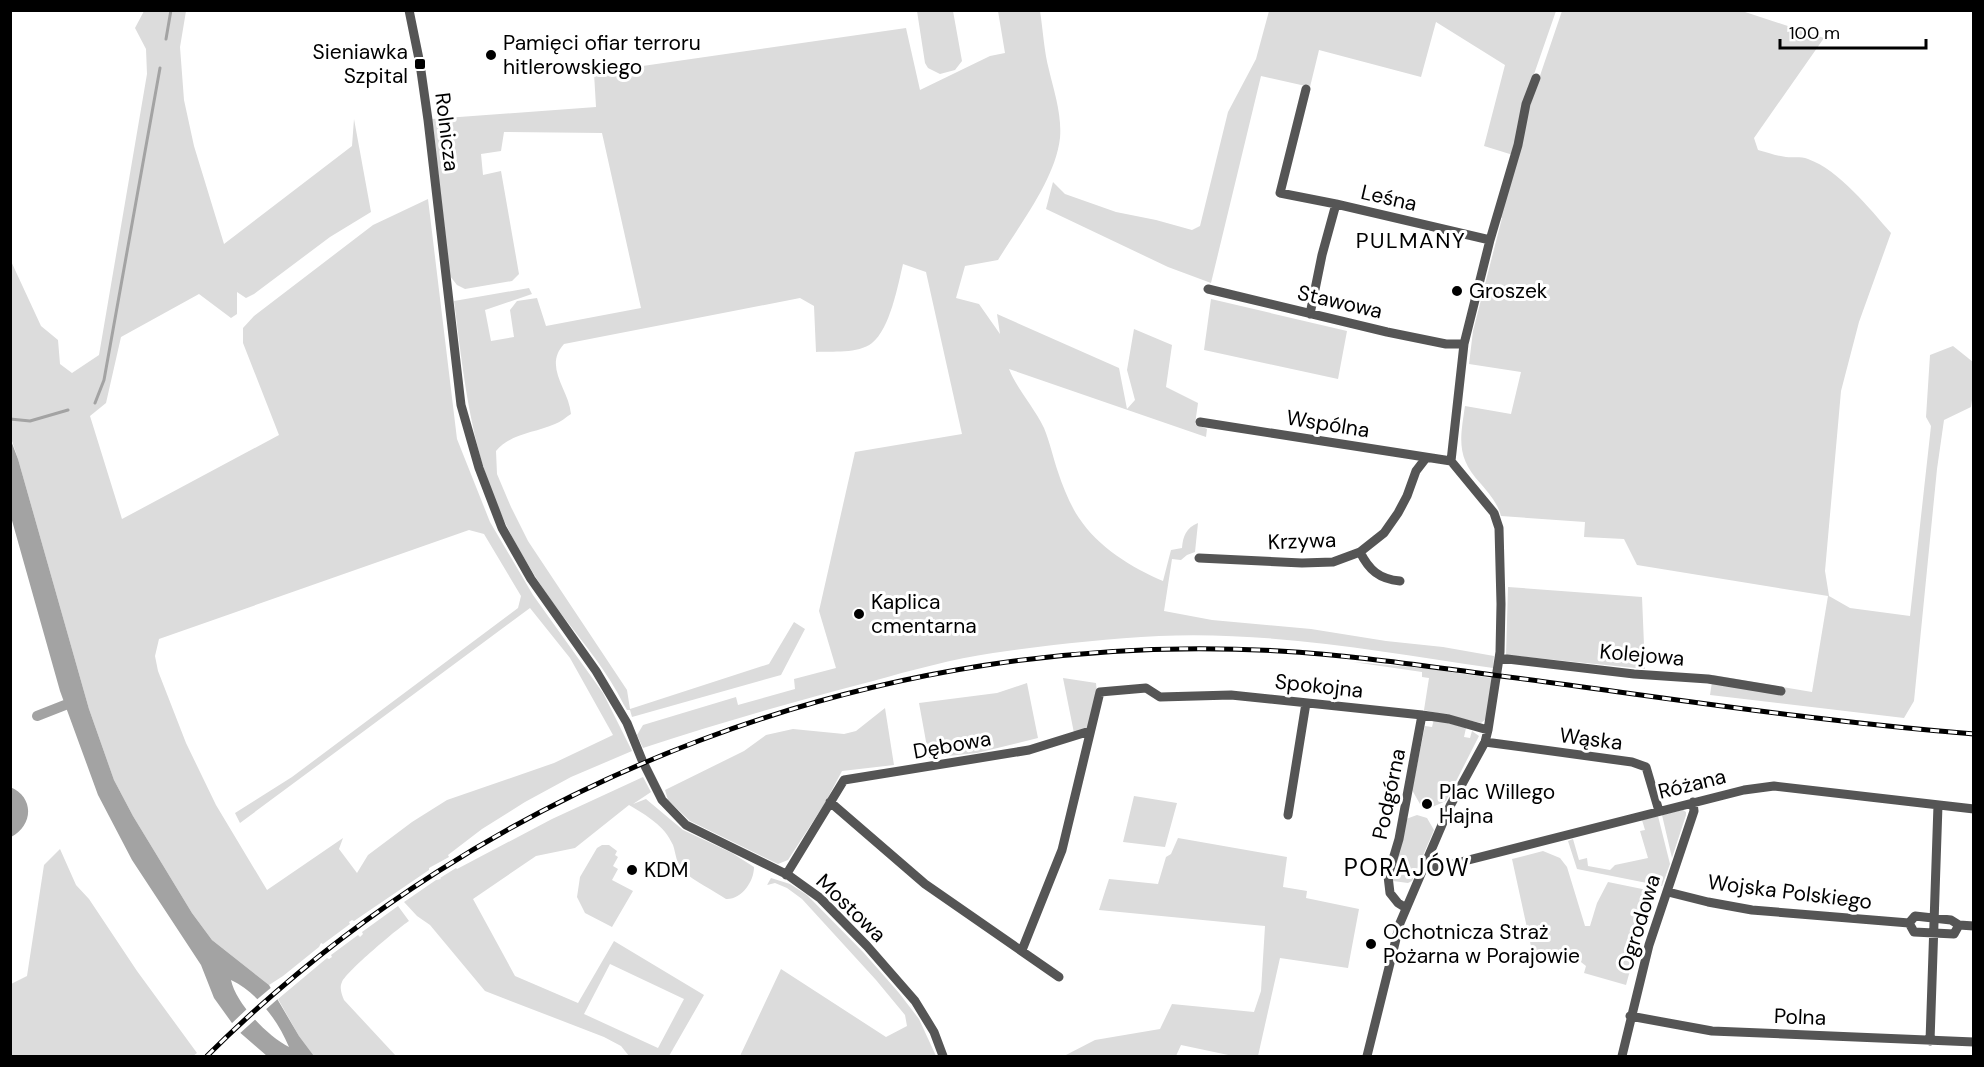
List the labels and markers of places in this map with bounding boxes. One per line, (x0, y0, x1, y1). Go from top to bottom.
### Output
place label: Pamięci ofiar terroru hitlerowskiego (503, 29, 701, 81)
place label: Sieniawka Szpital (313, 38, 408, 90)
marker: Pamięci ofiar terroru hitlerowskiego (484, 48, 498, 62)
marker: Sieniawka Szpital (413, 57, 427, 71)
place label: Groszek (1469, 277, 1548, 305)
marker: Groszek (1450, 284, 1464, 298)
place label: Kaplica cmentarna (871, 588, 977, 640)
marker: Kaplica cmentarna (852, 607, 866, 621)
place label: Plac Willego Hajna (1439, 778, 1555, 830)
marker: Plac Willego Hajna (1420, 797, 1434, 811)
place label: KDM (644, 856, 688, 884)
marker: KDM (625, 863, 639, 877)
place label: Ochotnicza Straż Pożarna w Porajowie (1383, 918, 1580, 970)
marker: Ochotnicza Straż Pożarna w Porajowie (1364, 937, 1378, 951)

